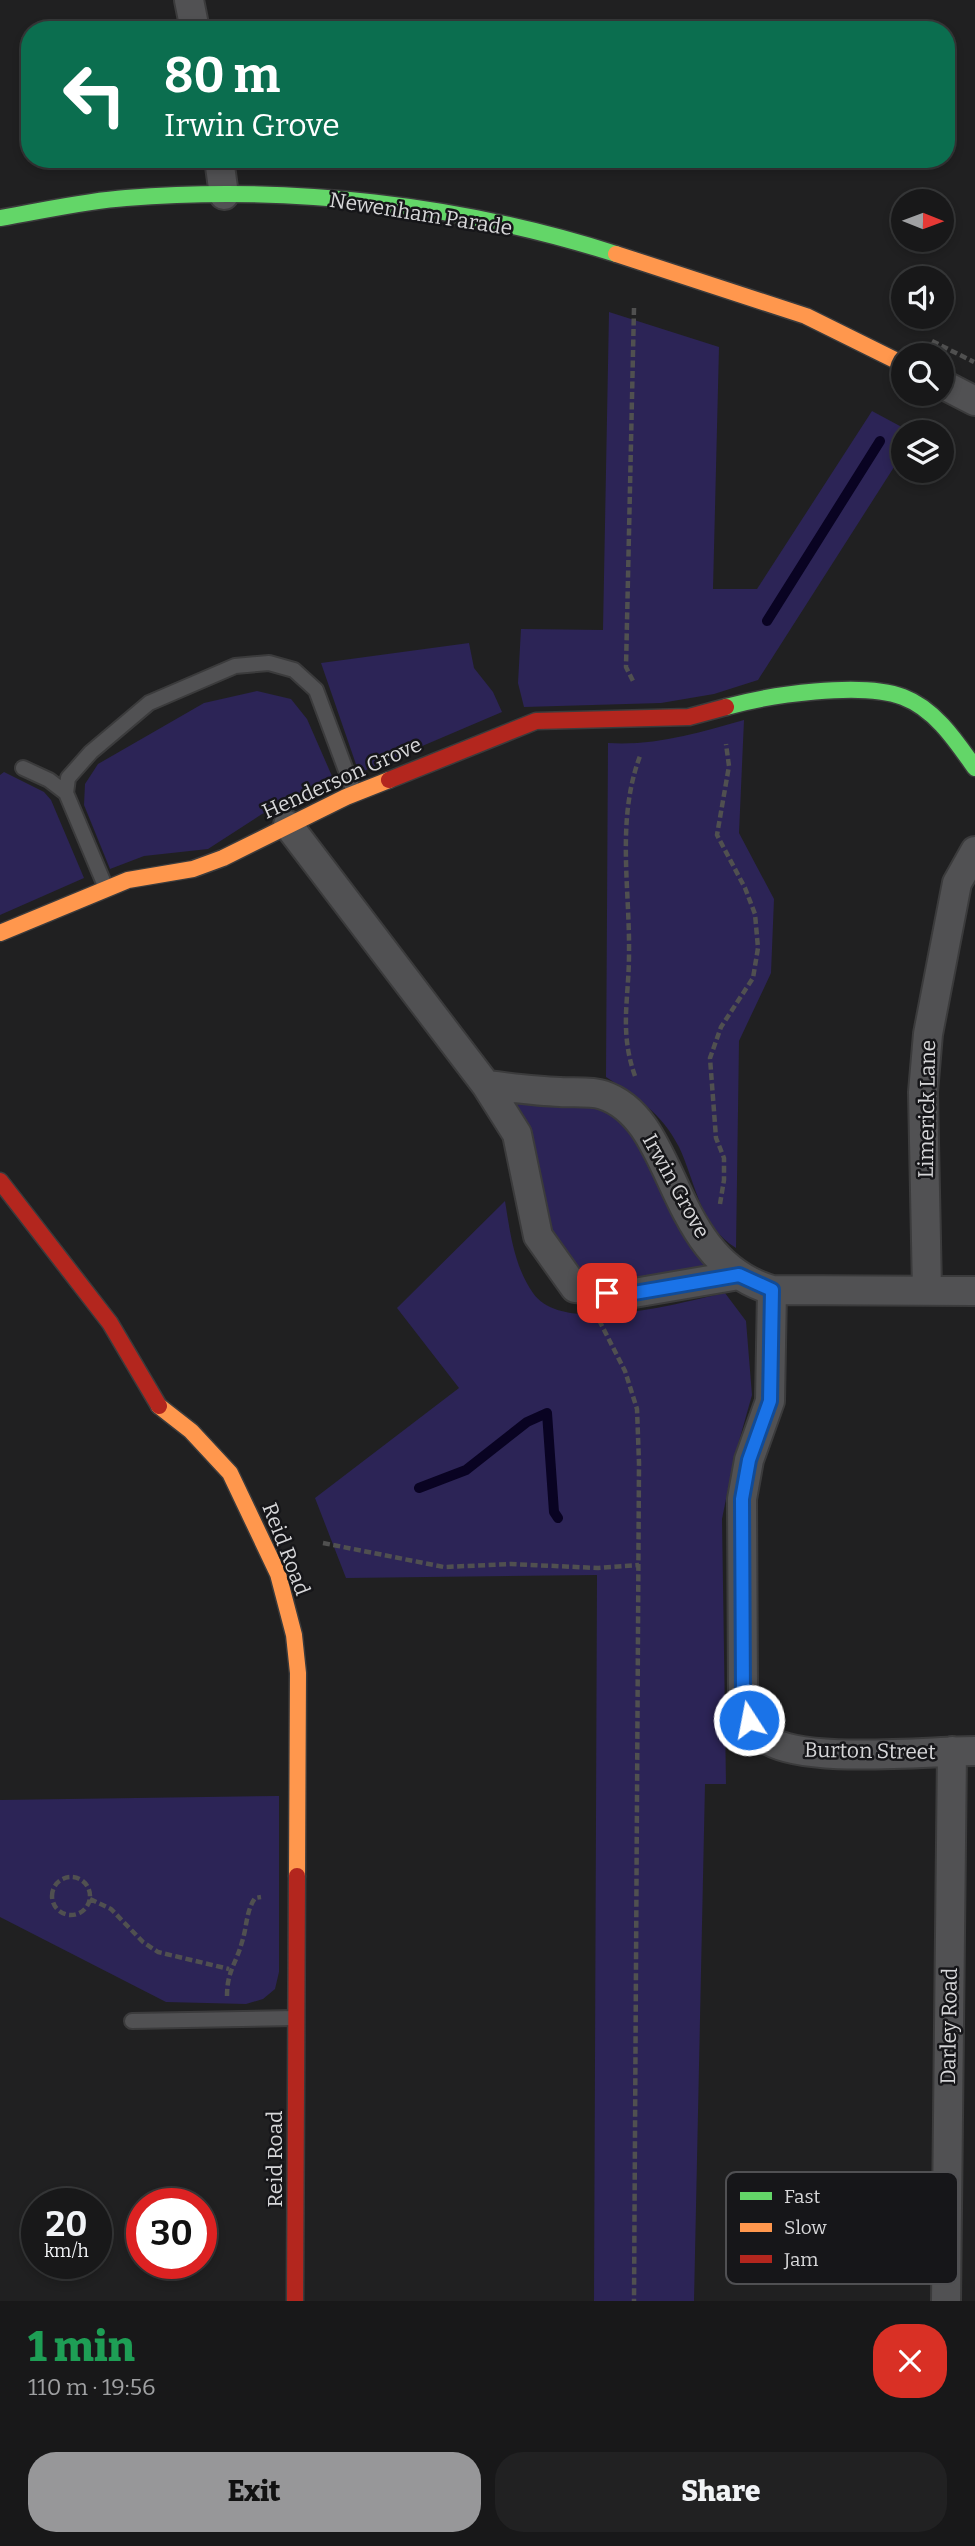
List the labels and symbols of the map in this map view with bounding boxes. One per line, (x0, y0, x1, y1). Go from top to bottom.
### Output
street label: Newenham Parade (328, 187, 514, 241)
north arrow (891, 189, 954, 252)
street label: Henderson Grove (258, 731, 426, 825)
street label: Limerick Lane (913, 1040, 941, 1178)
street label: Irwin Grove (637, 1129, 715, 1243)
pin (577, 1263, 637, 1323)
street label: Reid Road (256, 1499, 316, 1599)
position arrow (712, 1683, 786, 1757)
street label: Burton Street (804, 1737, 936, 1765)
street label: Darley Road (935, 1967, 963, 2085)
street label: Reid Road (262, 2110, 288, 2208)
legend (726, 2172, 958, 2284)
text: Fast (784, 2185, 821, 2208)
speed limit sign: 30 (126, 2188, 217, 2279)
text: Slow (784, 2216, 827, 2239)
text: Jam (783, 2248, 818, 2271)

